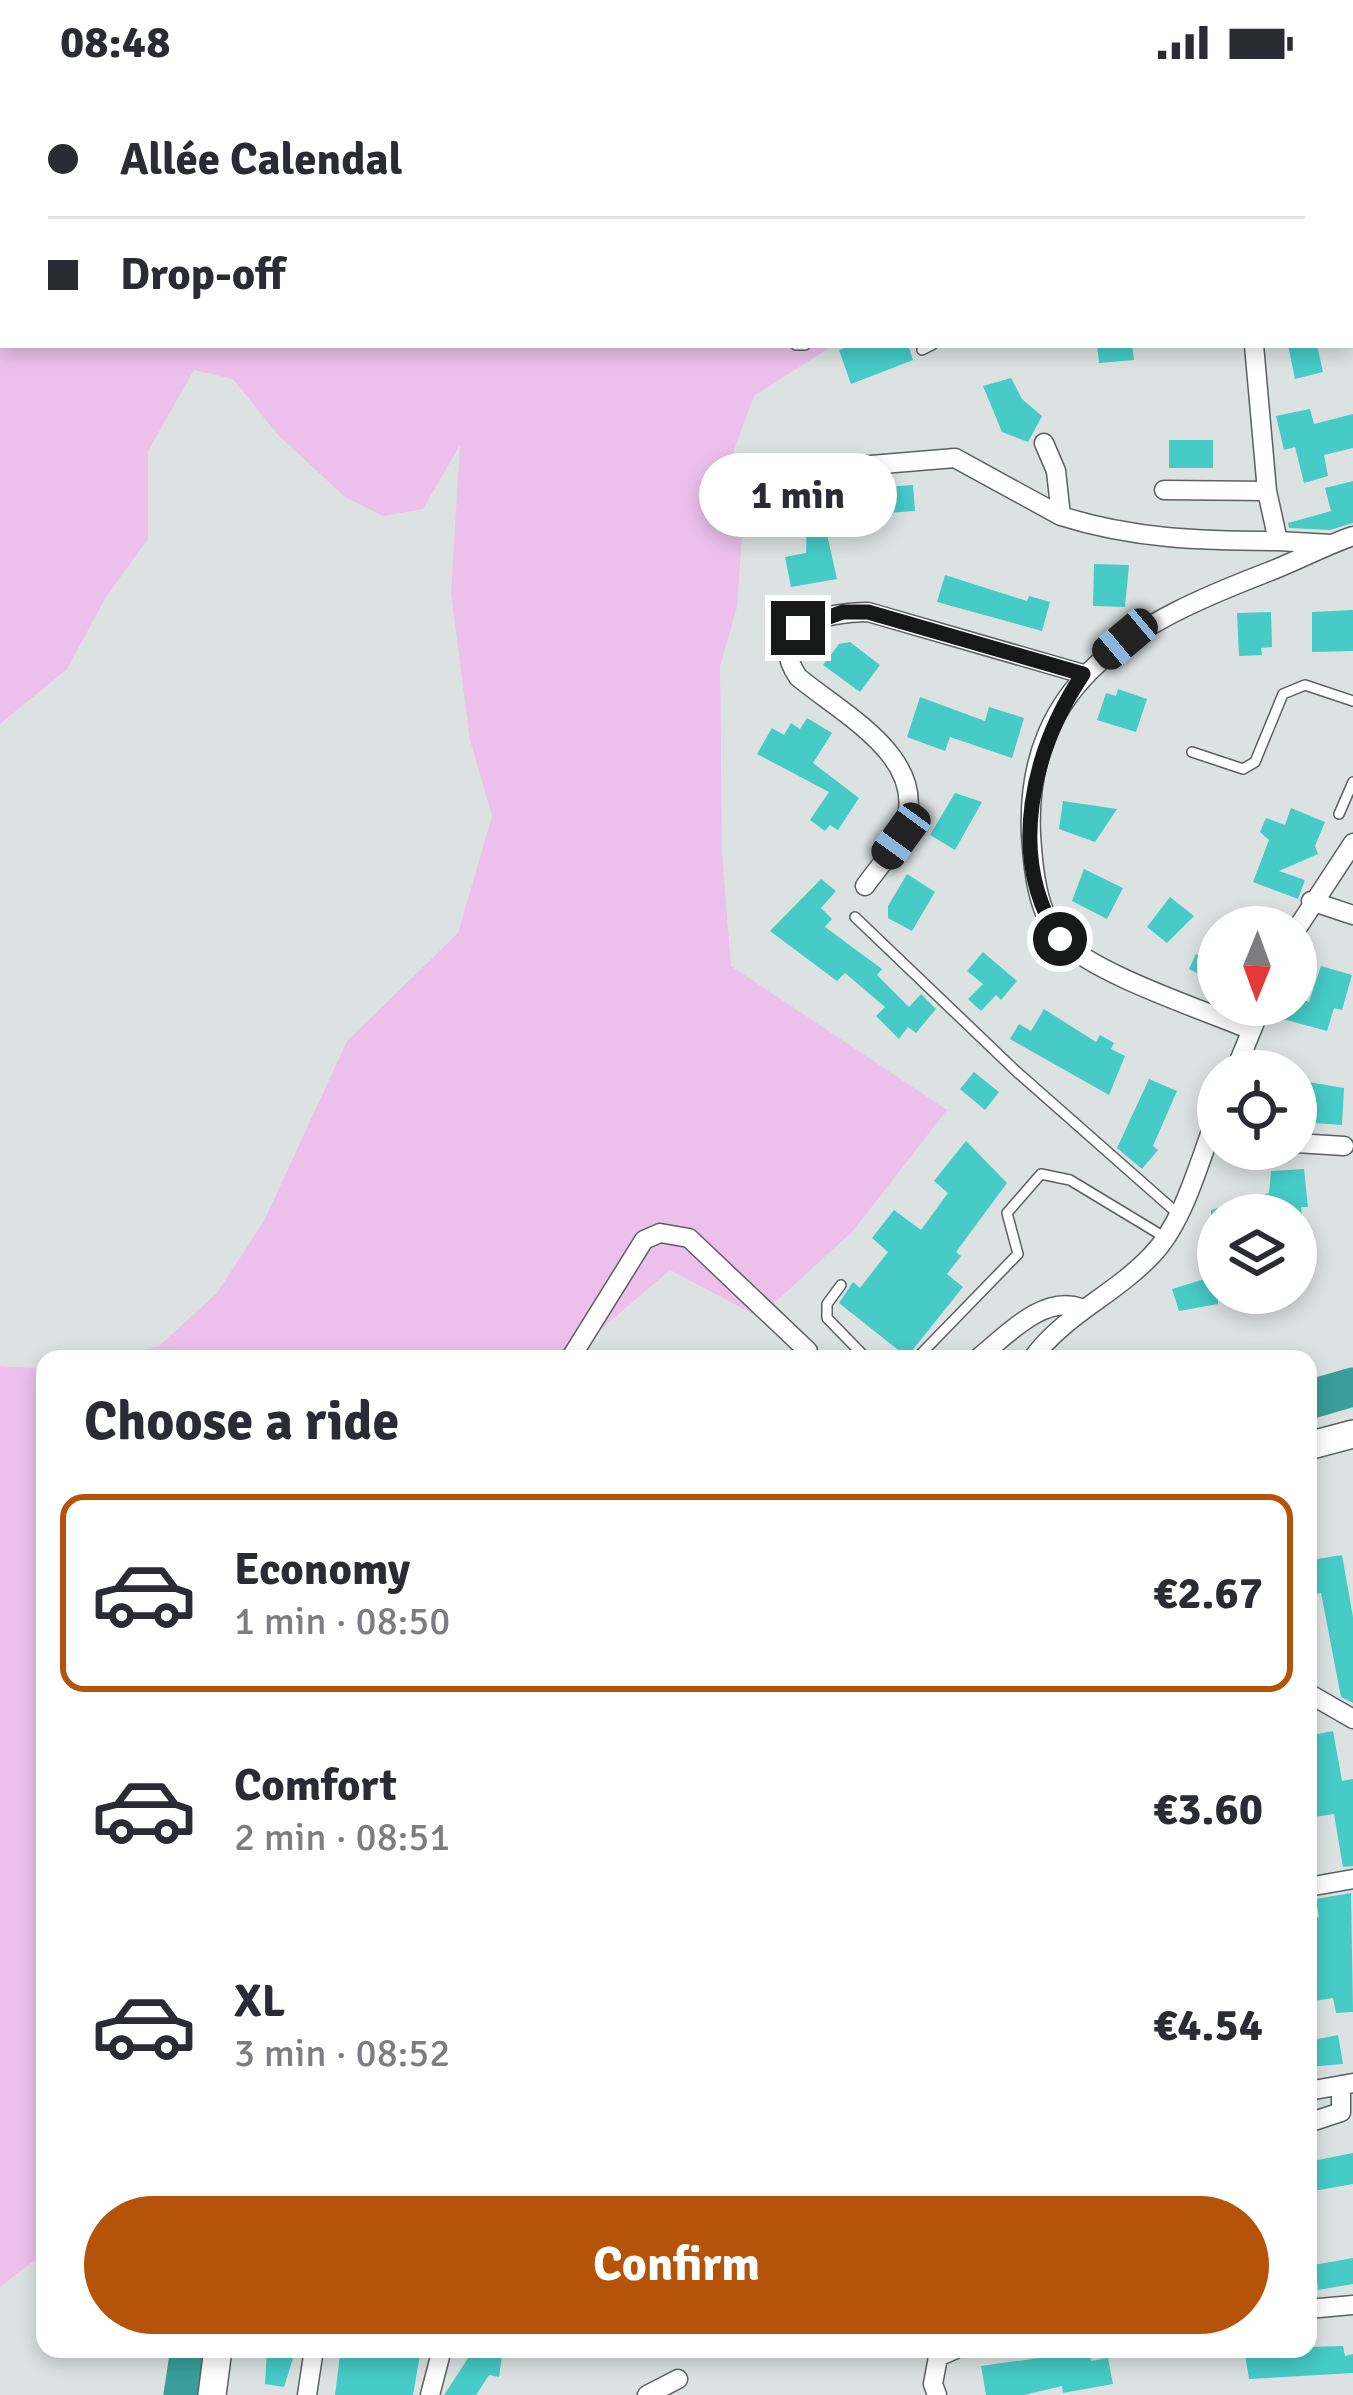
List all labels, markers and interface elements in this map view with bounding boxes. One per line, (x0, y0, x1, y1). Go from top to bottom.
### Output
text: 08:48 (60, 15, 170, 70)
text: Allée Calendal (120, 132, 403, 187)
text: Drop-off (120, 247, 285, 302)
callout: 1 min (699, 454, 897, 538)
text: 1 min (751, 471, 845, 519)
route end (771, 601, 825, 655)
car (1086, 602, 1164, 676)
car (865, 796, 937, 876)
north arrow (1197, 906, 1317, 1026)
map controls (1197, 906, 1317, 1314)
route start (1033, 912, 1087, 966)
button: locate (1197, 1050, 1317, 1170)
button: layers (1197, 1194, 1317, 1314)
text: Choose a ride (84, 1388, 399, 1455)
icon: car (90, 1539, 198, 1647)
text: Economy (234, 1542, 410, 1597)
text: €2.67 (1153, 1566, 1263, 1621)
text: 1 min · 08:50 (234, 1597, 450, 1645)
icon: car (90, 1755, 198, 1863)
text: Comfort (234, 1758, 397, 1813)
text: €3.60 (1153, 1782, 1263, 1837)
text: 2 min · 08:51 (234, 1813, 450, 1861)
icon: car (90, 1971, 198, 2079)
text: XL (234, 1974, 285, 2029)
text: €4.54 (1153, 1998, 1263, 2053)
text: 3 min · 08:52 (234, 2029, 450, 2077)
button: Confirm (84, 2196, 1269, 2334)

